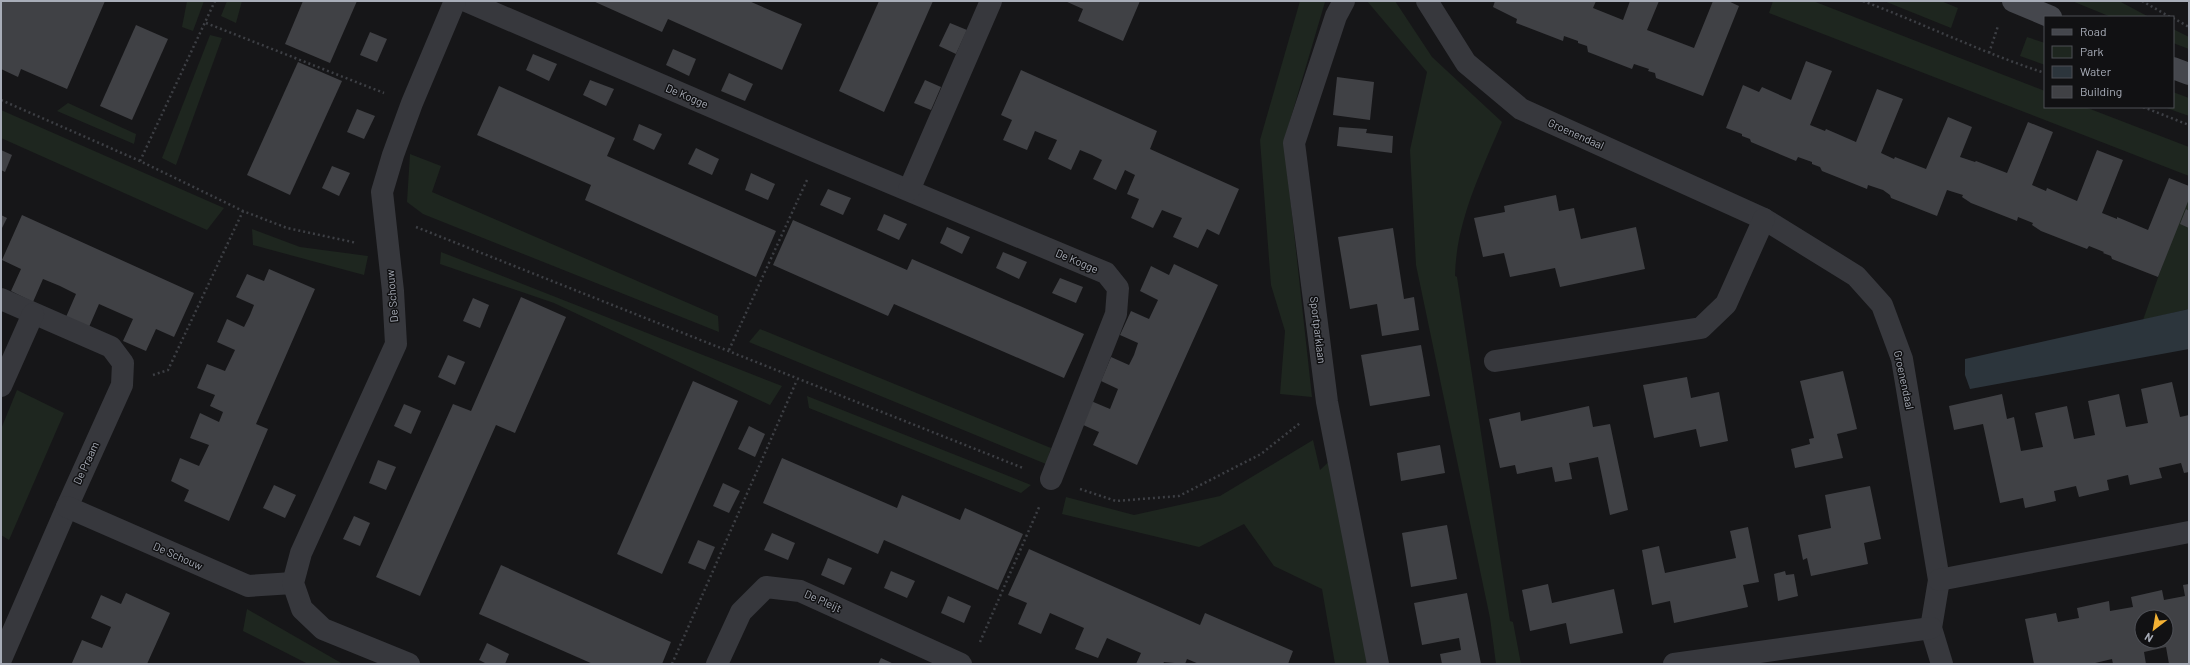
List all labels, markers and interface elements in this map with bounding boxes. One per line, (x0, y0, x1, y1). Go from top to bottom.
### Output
legend (2044, 16, 2174, 108)
text: Road (2080, 24, 2107, 38)
text: Park (2080, 44, 2104, 58)
text: Water (2080, 64, 2112, 78)
street label: De Kogge (664, 81, 711, 110)
text: Building (2080, 84, 2122, 98)
street label: Groenendaal (1546, 115, 1606, 152)
street label: De Kogge (1054, 246, 1101, 275)
street label: De Schouw (383, 269, 400, 323)
street label: Sportparklaan (1308, 296, 1329, 364)
street label: Groenendaal (1892, 349, 1917, 411)
street label: De Praam (70, 439, 101, 486)
street label: De Schouw (151, 539, 205, 572)
street label: De Pleijt (803, 587, 844, 614)
north arrow (2134, 609, 2174, 649)
text: N (2142, 631, 2155, 645)

